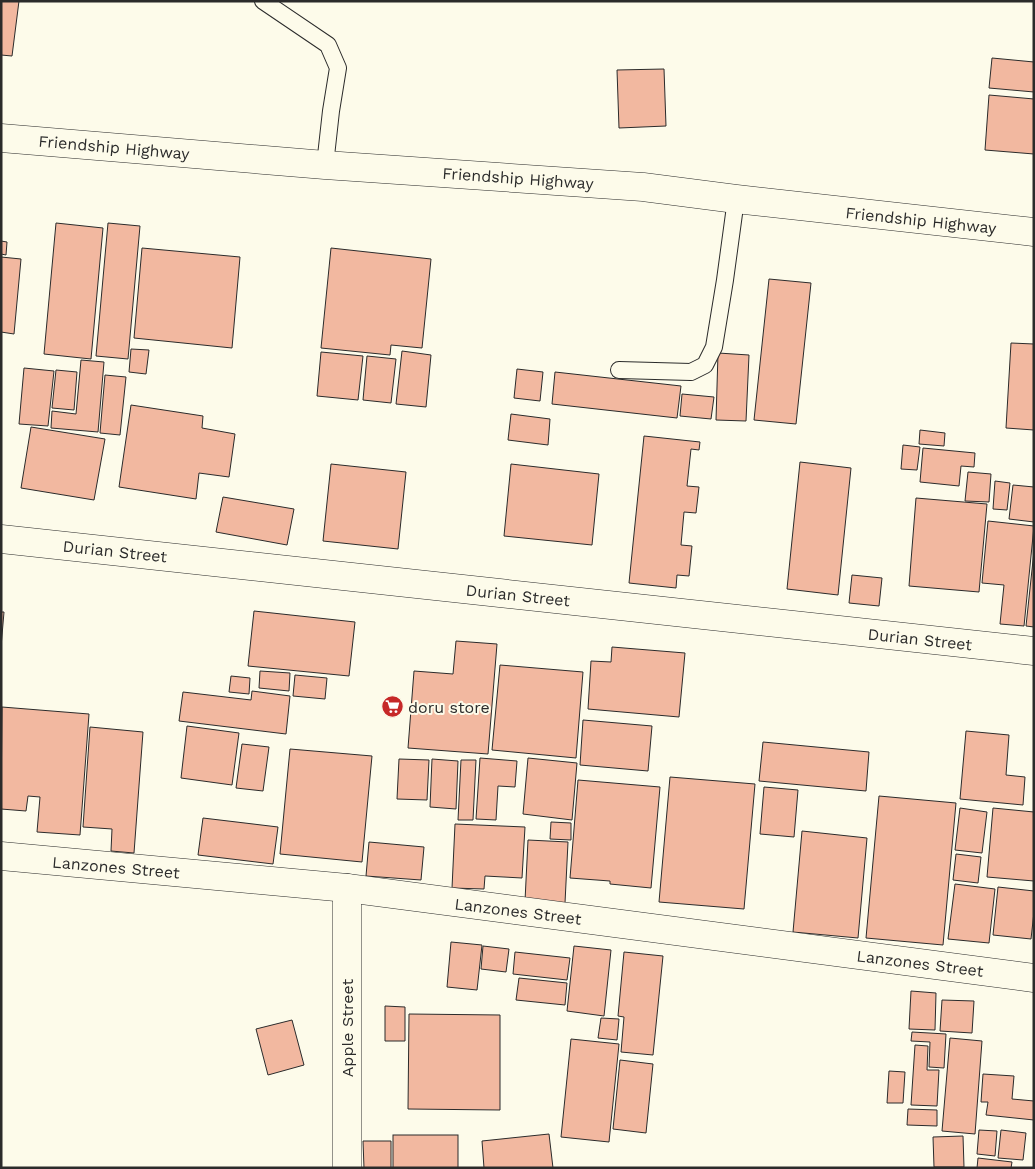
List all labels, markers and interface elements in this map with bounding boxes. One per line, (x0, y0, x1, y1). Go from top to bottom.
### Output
street label: Friendship Highway (38, 131, 191, 164)
street label: Friendship Highway (442, 164, 595, 193)
street label: Friendship Highway (845, 203, 998, 238)
street label: Durian Street (62, 537, 168, 566)
street label: Durian Street (465, 581, 571, 610)
street label: Durian Street (867, 625, 973, 654)
supermarket icon: doru store (380, 695, 404, 719)
place label: doru store (408, 698, 490, 717)
street label: Lanzones Street (52, 852, 181, 883)
street label: Lanzones Street (453, 894, 583, 929)
street label: Lanzones Street (855, 946, 985, 981)
street label: Apple Street (338, 979, 357, 1077)

